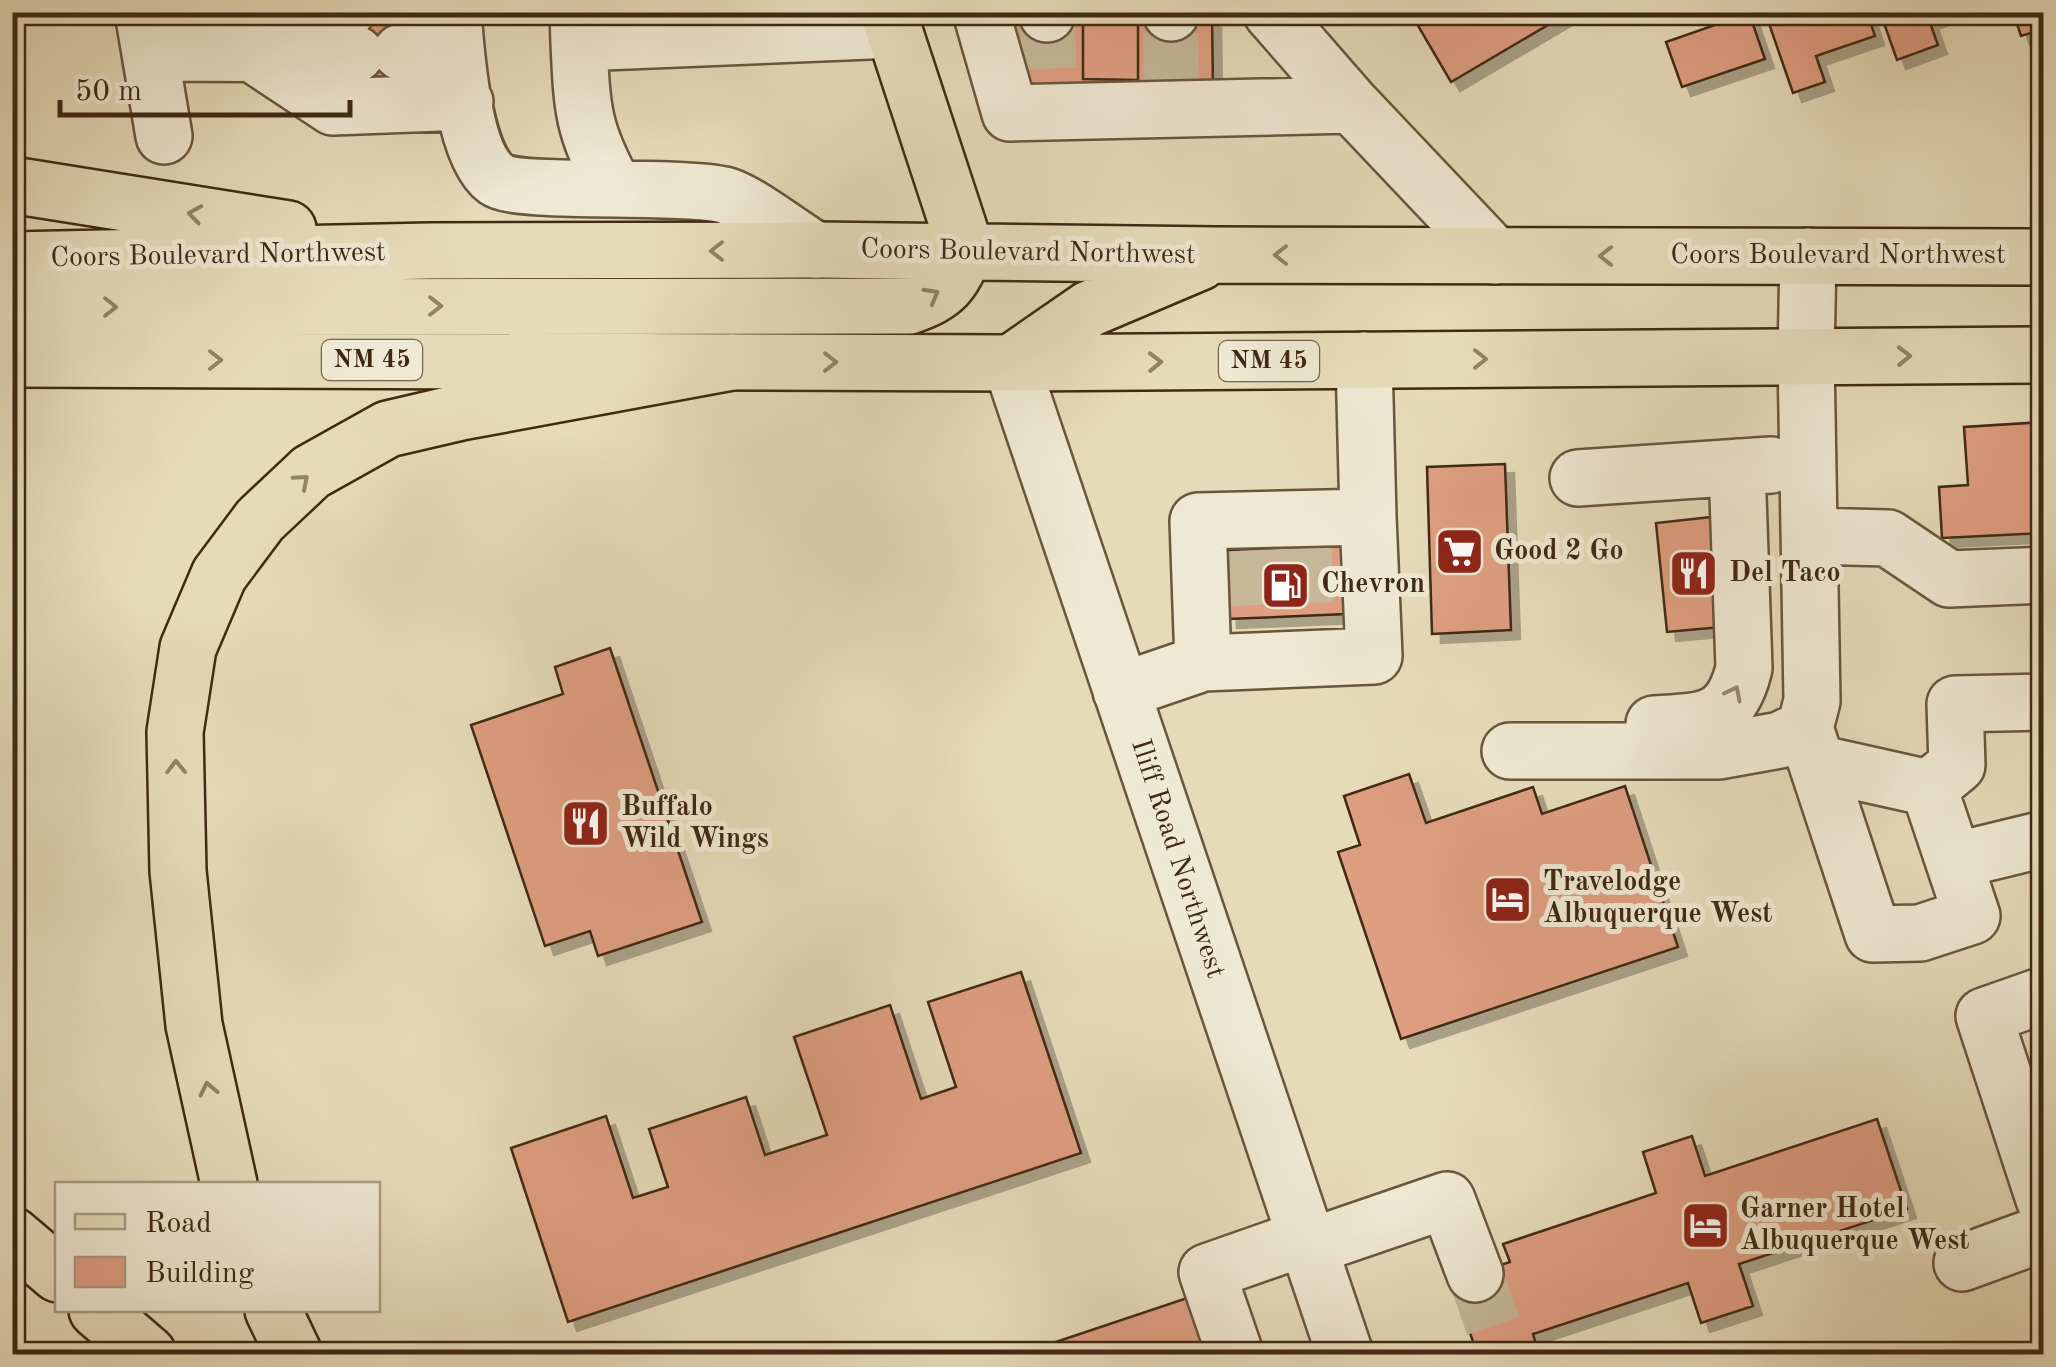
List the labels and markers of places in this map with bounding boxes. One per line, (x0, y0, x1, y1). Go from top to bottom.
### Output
supermarket icon: Good 2 Go (1433, 526, 1485, 578)
place label: Good 2 Go (1494, 538, 1624, 566)
restaurant icon: Del Taco (1668, 548, 1720, 600)
fuel station icon: Chevron (1260, 559, 1312, 611)
place label: Del Taco (1729, 560, 1841, 588)
place label: Chevron (1321, 571, 1425, 599)
place label: Buffalo Wild Wings (621, 794, 769, 854)
restaurant icon: Buffalo Wild Wings (560, 798, 612, 850)
place label: Travelodge Albuquerque West (1543, 869, 1772, 929)
hotel icon: Travelodge Albuquerque West (1482, 873, 1534, 925)
place label: Garner Hotel Albuquerque West (1740, 1196, 1969, 1256)
hotel icon: Garner Hotel Albuquerque West (1679, 1200, 1731, 1252)

